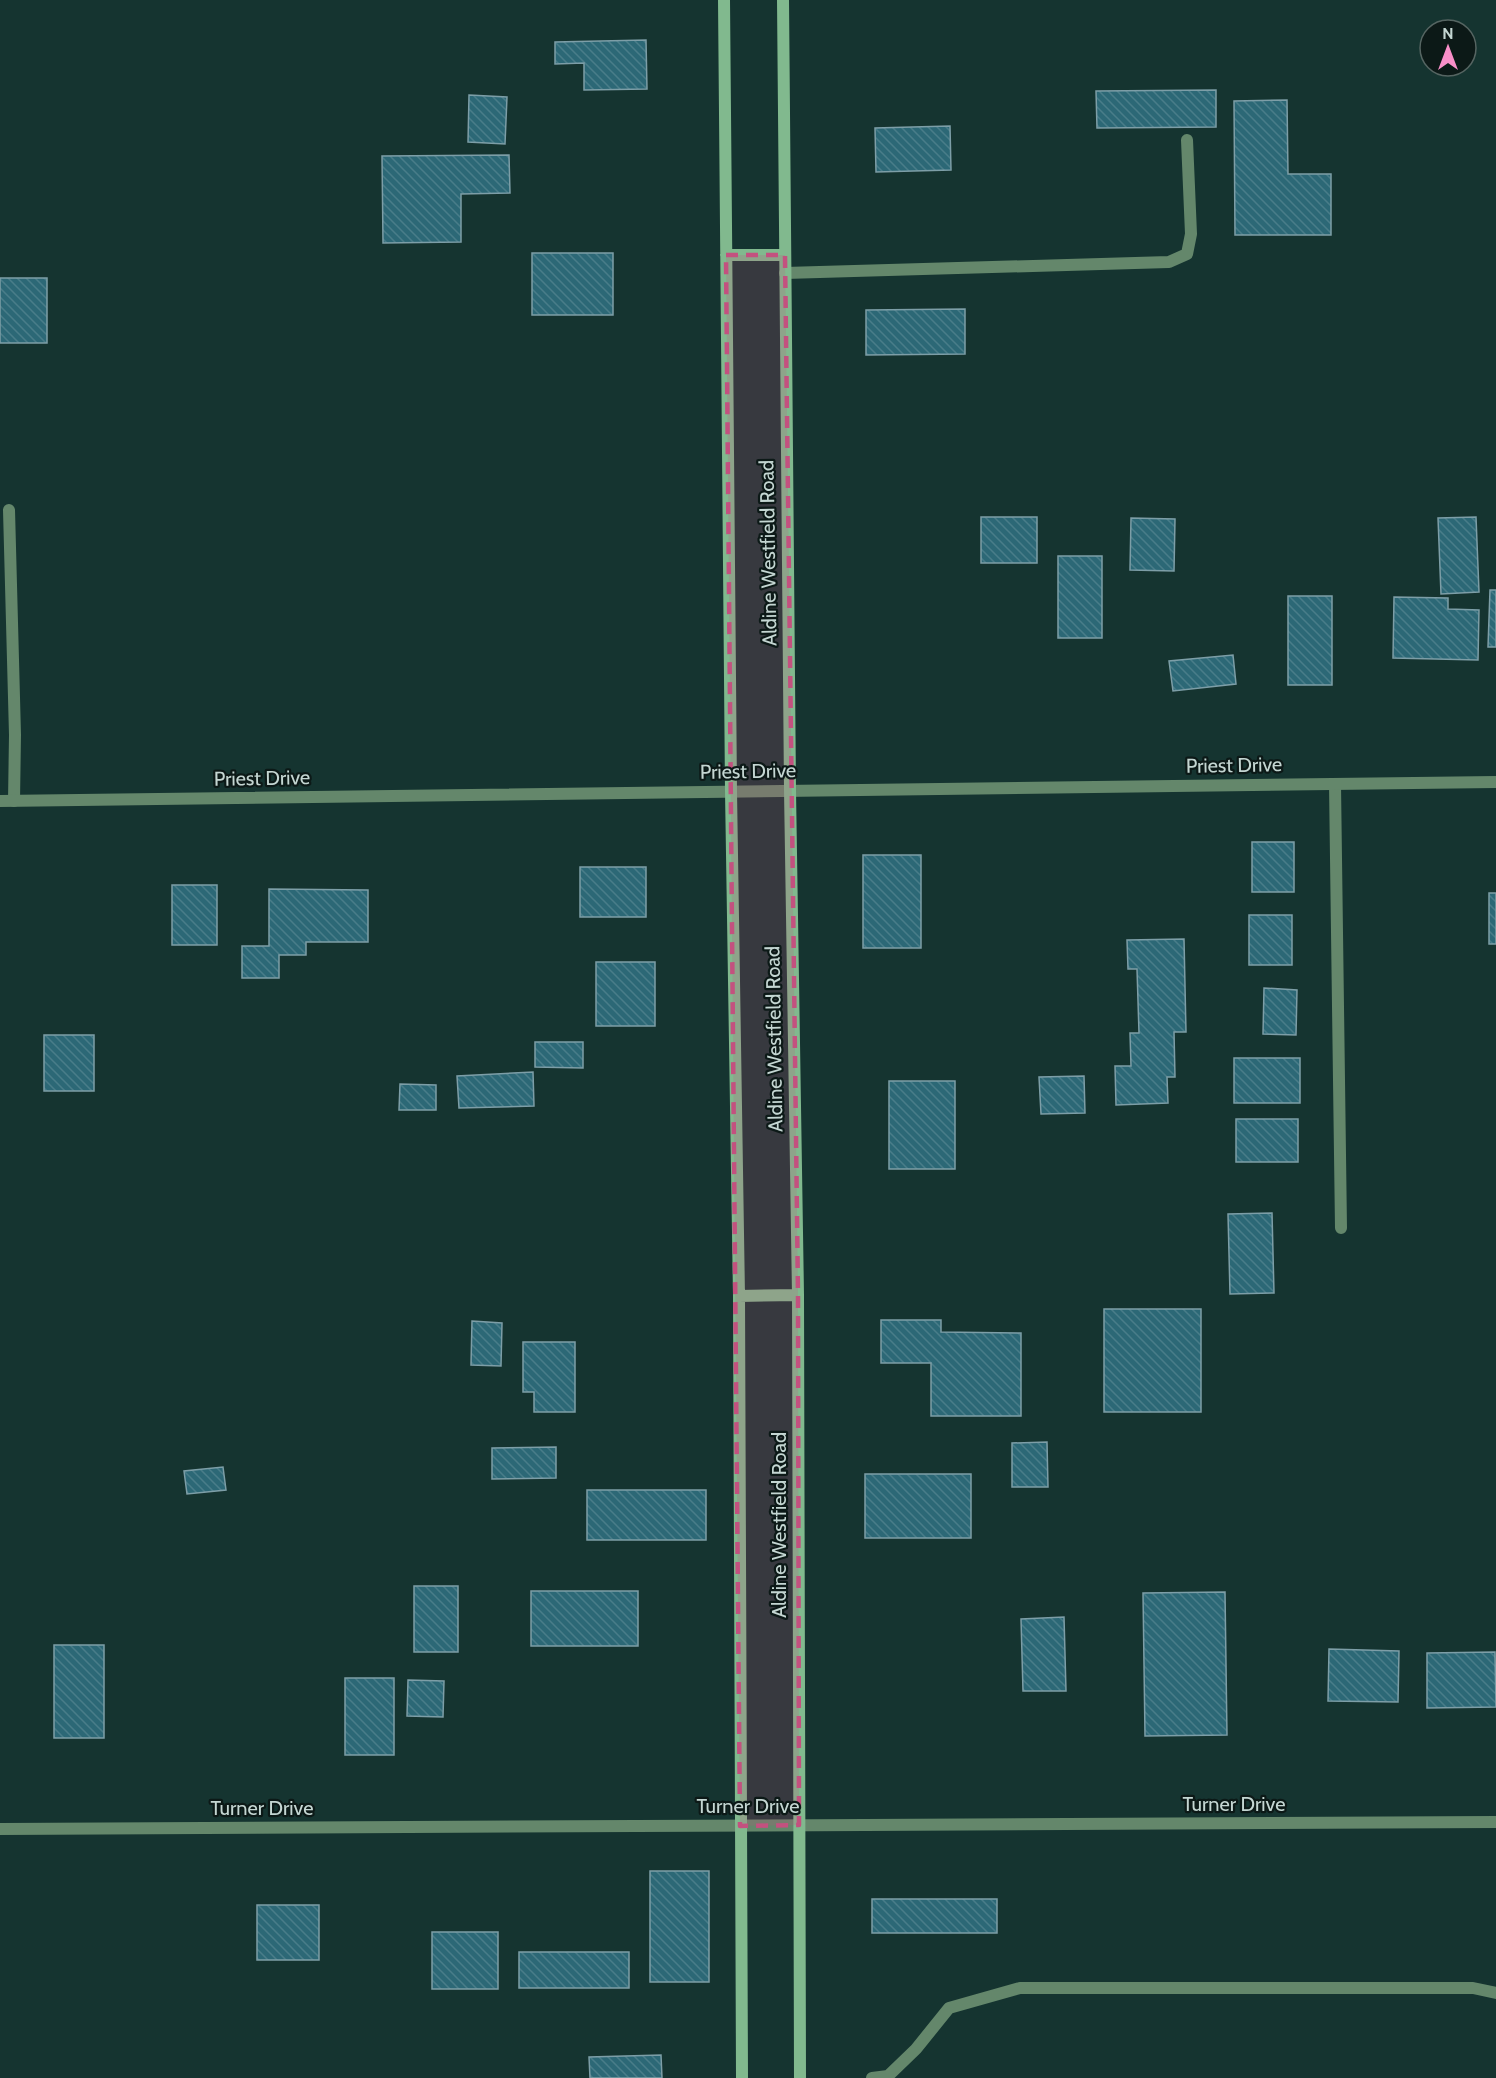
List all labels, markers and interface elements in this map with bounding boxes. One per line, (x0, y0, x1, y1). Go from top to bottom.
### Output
north arrow (1418, 18, 1478, 78)
text: N (1442, 24, 1454, 43)
street label: Aldine Westfield Road (754, 460, 782, 646)
street label: Priest Drive (1186, 752, 1282, 778)
street label: Priest Drive (700, 758, 796, 784)
street label: Priest Drive (214, 765, 310, 791)
street label: Aldine Westfield Road (760, 946, 788, 1132)
street label: Aldine Westfield Road (767, 1432, 791, 1618)
street label: Turner Drive (1183, 1792, 1285, 1816)
street label: Turner Drive (697, 1794, 799, 1818)
street label: Turner Drive (211, 1796, 313, 1820)

